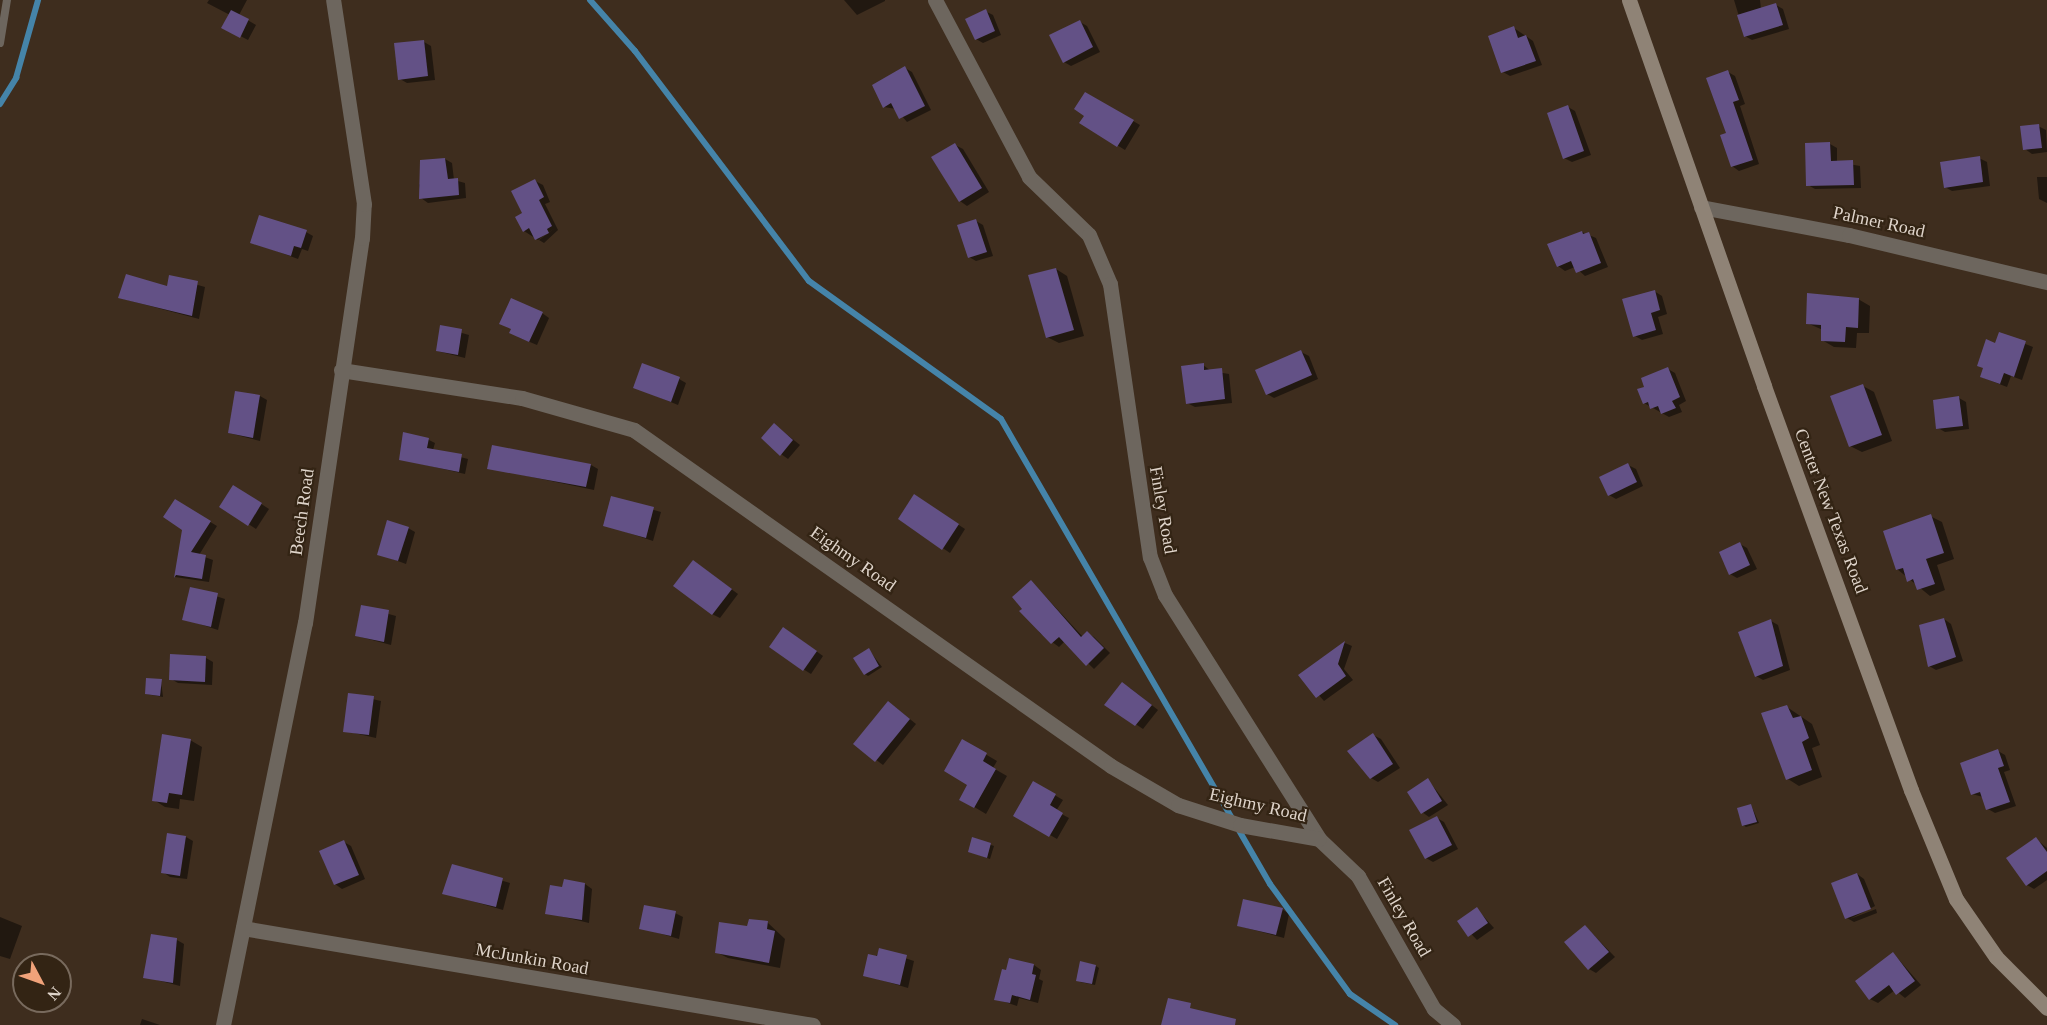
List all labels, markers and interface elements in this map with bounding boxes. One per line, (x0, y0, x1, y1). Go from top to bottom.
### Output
street label: Palmer Road (1831, 202, 1927, 242)
street label: Center New Texas Road (1790, 425, 1872, 597)
street label: Finley Road (1145, 465, 1181, 555)
street label: Beech Road (285, 467, 319, 557)
street label: Eighmy Road (806, 522, 900, 596)
street label: Eighmy Road (1207, 783, 1309, 827)
street label: Finley Road (1373, 873, 1435, 961)
street label: McJunkin Road (474, 938, 590, 980)
north arrow (12, 953, 72, 1013)
text: N (44, 984, 65, 1004)

